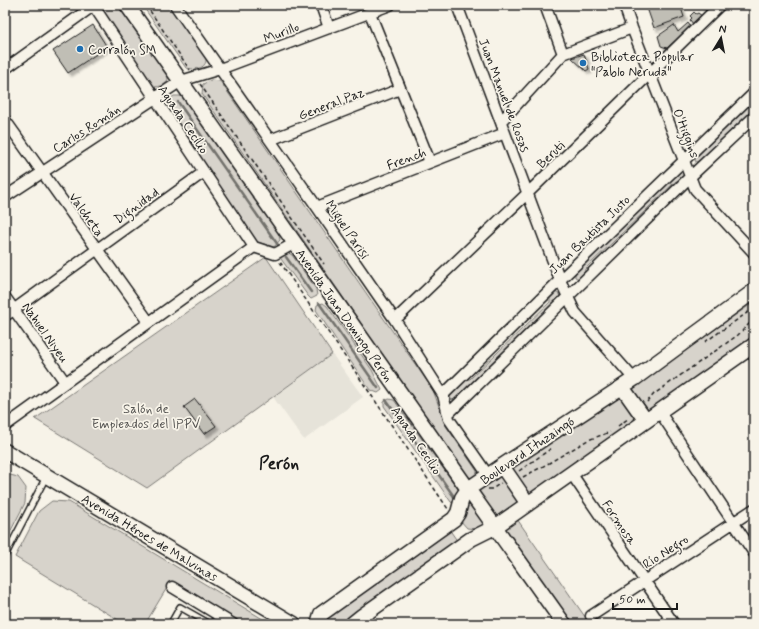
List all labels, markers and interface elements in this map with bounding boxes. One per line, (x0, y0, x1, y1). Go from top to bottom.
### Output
north arrow (701, 18, 741, 58)
street label: Murillo (261, 19, 302, 48)
text: N (718, 22, 727, 37)
street label: Juan Manuel de Rosas (474, 36, 533, 155)
place label: Corralón SM (88, 42, 157, 59)
marker: Corralón SM (75, 44, 85, 54)
place label: Biblioteca Popular "Pablo Neruda" (591, 49, 695, 81)
marker: Biblioteca Popular "Pablo Neruda" (578, 58, 588, 68)
street label: Aguada Cecilio (154, 82, 212, 158)
street label: General Paz (296, 84, 367, 125)
street label: Carlos Román (50, 101, 124, 158)
street label: O'Higgins (667, 106, 703, 161)
street label: Beruti (533, 138, 569, 173)
street label: French (384, 144, 429, 175)
street label: Dignidad (111, 184, 164, 230)
street label: Valcheta (64, 189, 107, 240)
street label: Juan Bautista Justo (546, 192, 634, 278)
street label: Miguel Parisi (319, 197, 373, 264)
street label: Avenida Juan Domingo Perón (290, 246, 396, 386)
street label: Nahuel Niyeu (18, 299, 72, 366)
park label: Salón de Empleados del IPPV (92, 401, 201, 433)
street label: Aguada Cecilio (387, 403, 445, 479)
street label: Boulevard Ituzaingó (477, 413, 579, 490)
district label: Perón (259, 453, 299, 475)
street label: Avenida Héroes de Malvinas (78, 491, 221, 586)
street label: Formosa (598, 497, 640, 549)
street label: Río Negro (640, 531, 693, 575)
scale bar (613, 585, 677, 611)
text: 50 m (619, 592, 646, 608)

